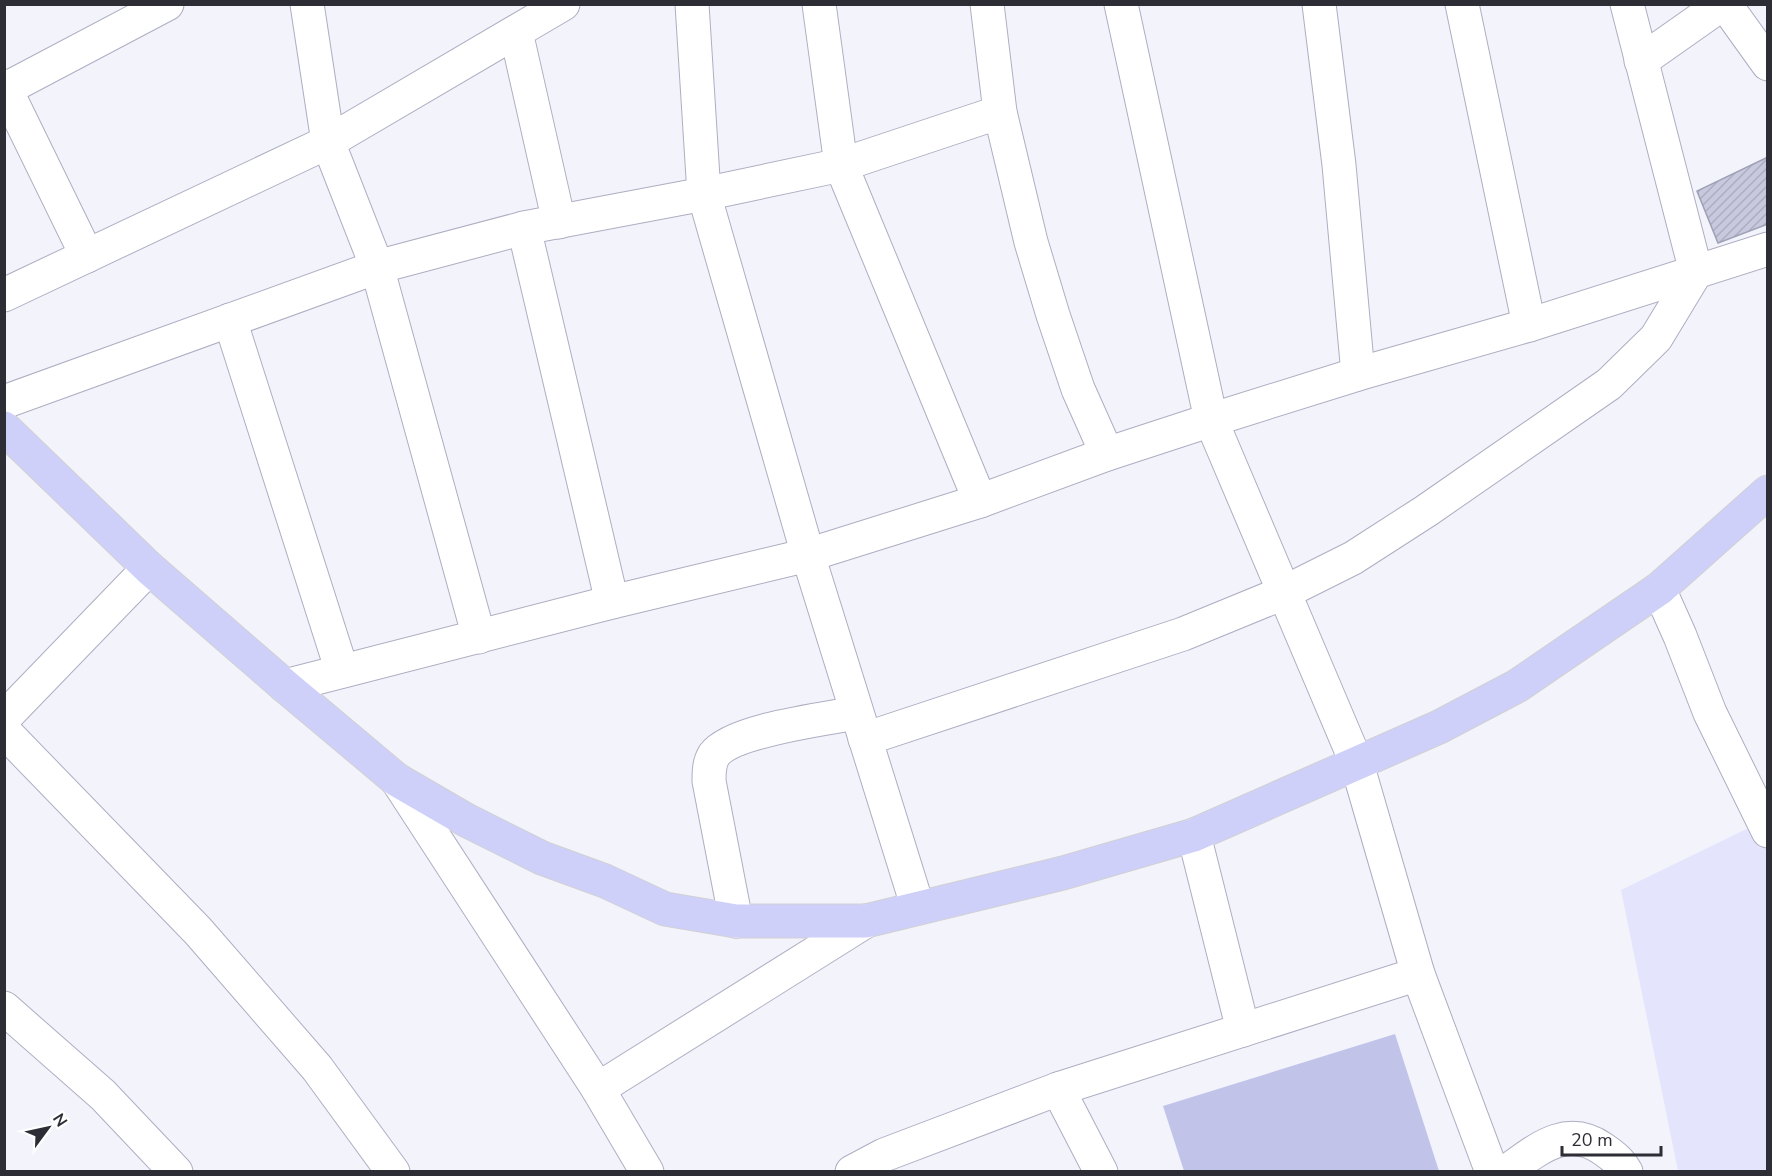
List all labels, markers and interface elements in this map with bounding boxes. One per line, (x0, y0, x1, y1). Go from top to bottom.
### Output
north arrow (18, 1098, 78, 1158)
text: N (47, 1109, 72, 1131)
scale bar (1562, 1119, 1661, 1157)
text: 20 m (1571, 1128, 1613, 1152)

